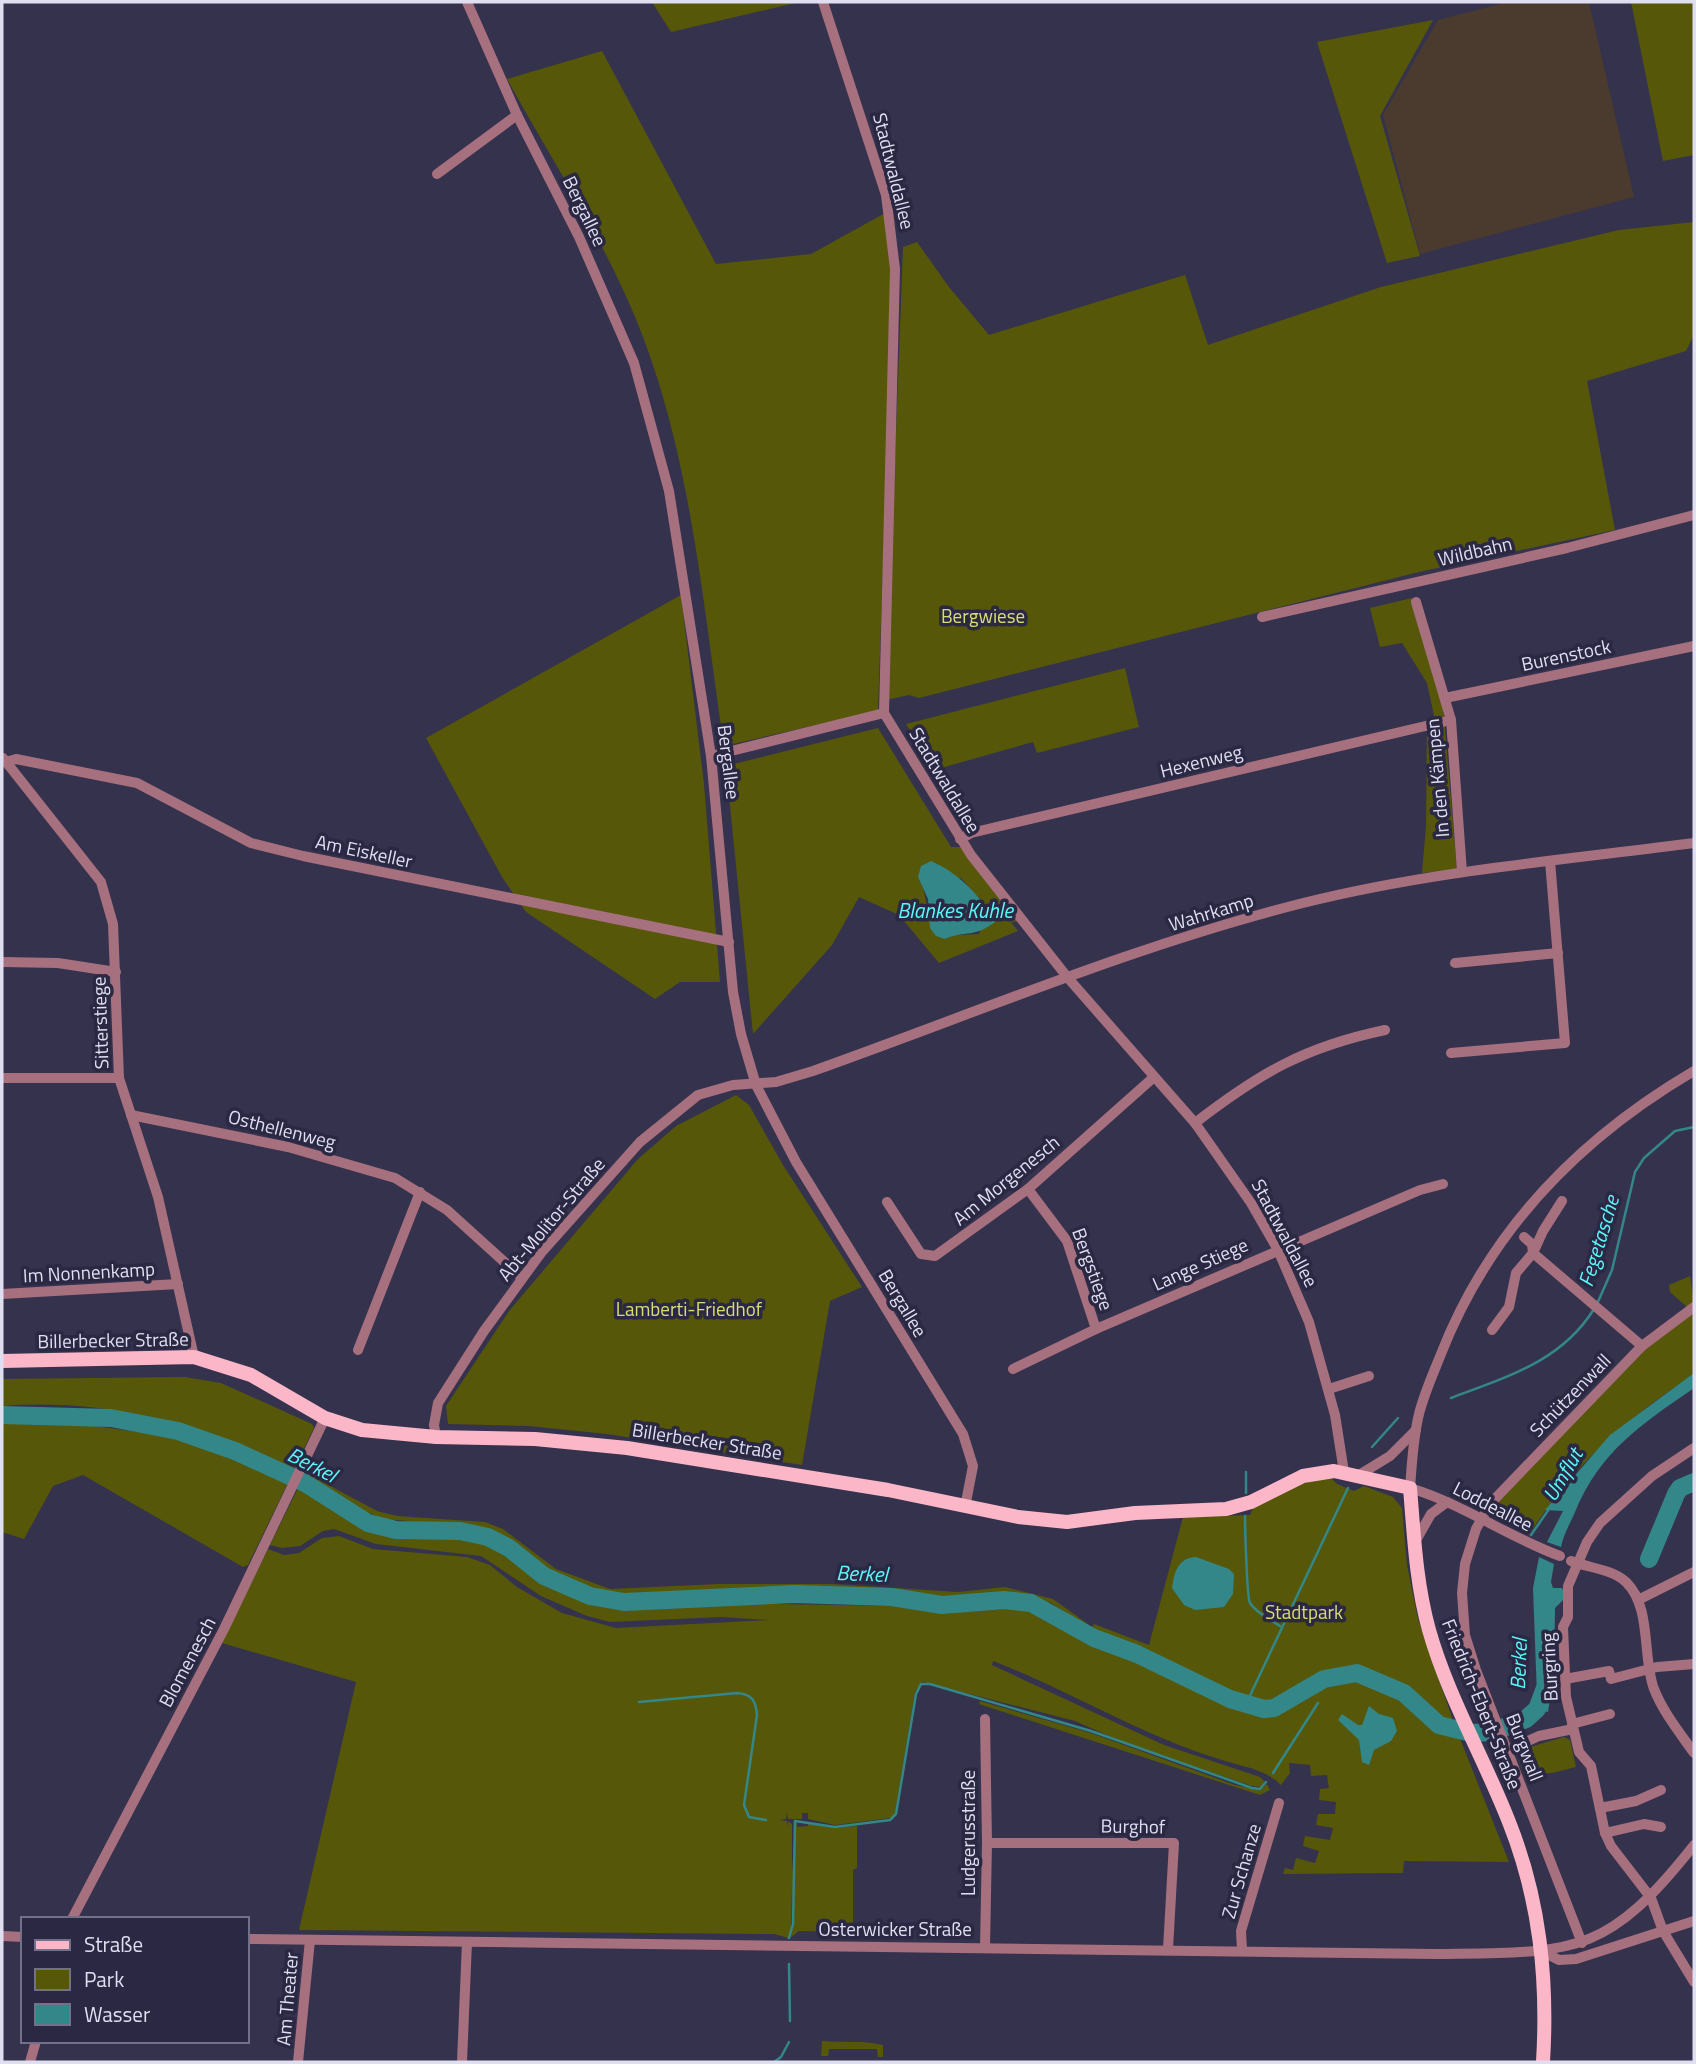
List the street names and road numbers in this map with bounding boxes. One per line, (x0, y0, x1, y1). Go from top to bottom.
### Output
street label: Stadtwaldallee (866, 110, 923, 232)
street label: Bergallee (556, 171, 615, 251)
street label: Wildbahn (1435, 528, 1515, 573)
street label: Burenstock (1518, 631, 1613, 678)
street label: In den Kämpen (1417, 717, 1456, 839)
street label: Stadtwaldallee (902, 721, 988, 838)
street label: Bergallee (711, 723, 748, 801)
street label: Hexenweg (1157, 736, 1245, 785)
street label: Am Eiskeller (313, 826, 416, 875)
street label: Wahrkamp (1165, 885, 1257, 938)
street label: Sitterstiege (83, 976, 116, 1070)
street label: Osthellenweg (225, 1101, 339, 1156)
street label: Am Morgenesch (946, 1127, 1065, 1232)
street label: Abt-Molitor-Straße (490, 1150, 611, 1287)
street label: Stadtwaldallee (1245, 1173, 1326, 1292)
street label: Bergstiege (1065, 1223, 1122, 1314)
street label: Lange Stiege (1147, 1229, 1252, 1298)
street label: Im Nonnenkamp (22, 1254, 156, 1289)
street label: Bergallee (872, 1263, 935, 1342)
street label: Billerbecker Straße (37, 1324, 189, 1355)
street label: Schützenwall (1522, 1346, 1617, 1443)
street label: Billerbecker Straße (630, 1414, 784, 1467)
street label: Loddeallee (1448, 1473, 1538, 1538)
street label: Blomenesch (151, 1611, 223, 1712)
street label: Friedrich-Ebert-Straße (1435, 1614, 1530, 1793)
street label: Burgring (1532, 1632, 1565, 1702)
street label: Burgwall (1499, 1709, 1552, 1785)
street label: Ludgerusstraße (953, 1770, 982, 1896)
street label: Burghof (1100, 1810, 1166, 1841)
street label: Zur Schanze (1213, 1820, 1268, 1922)
street label: Osterwicker Straße (818, 1914, 972, 1943)
street label: Am Theater (268, 1951, 305, 2047)

